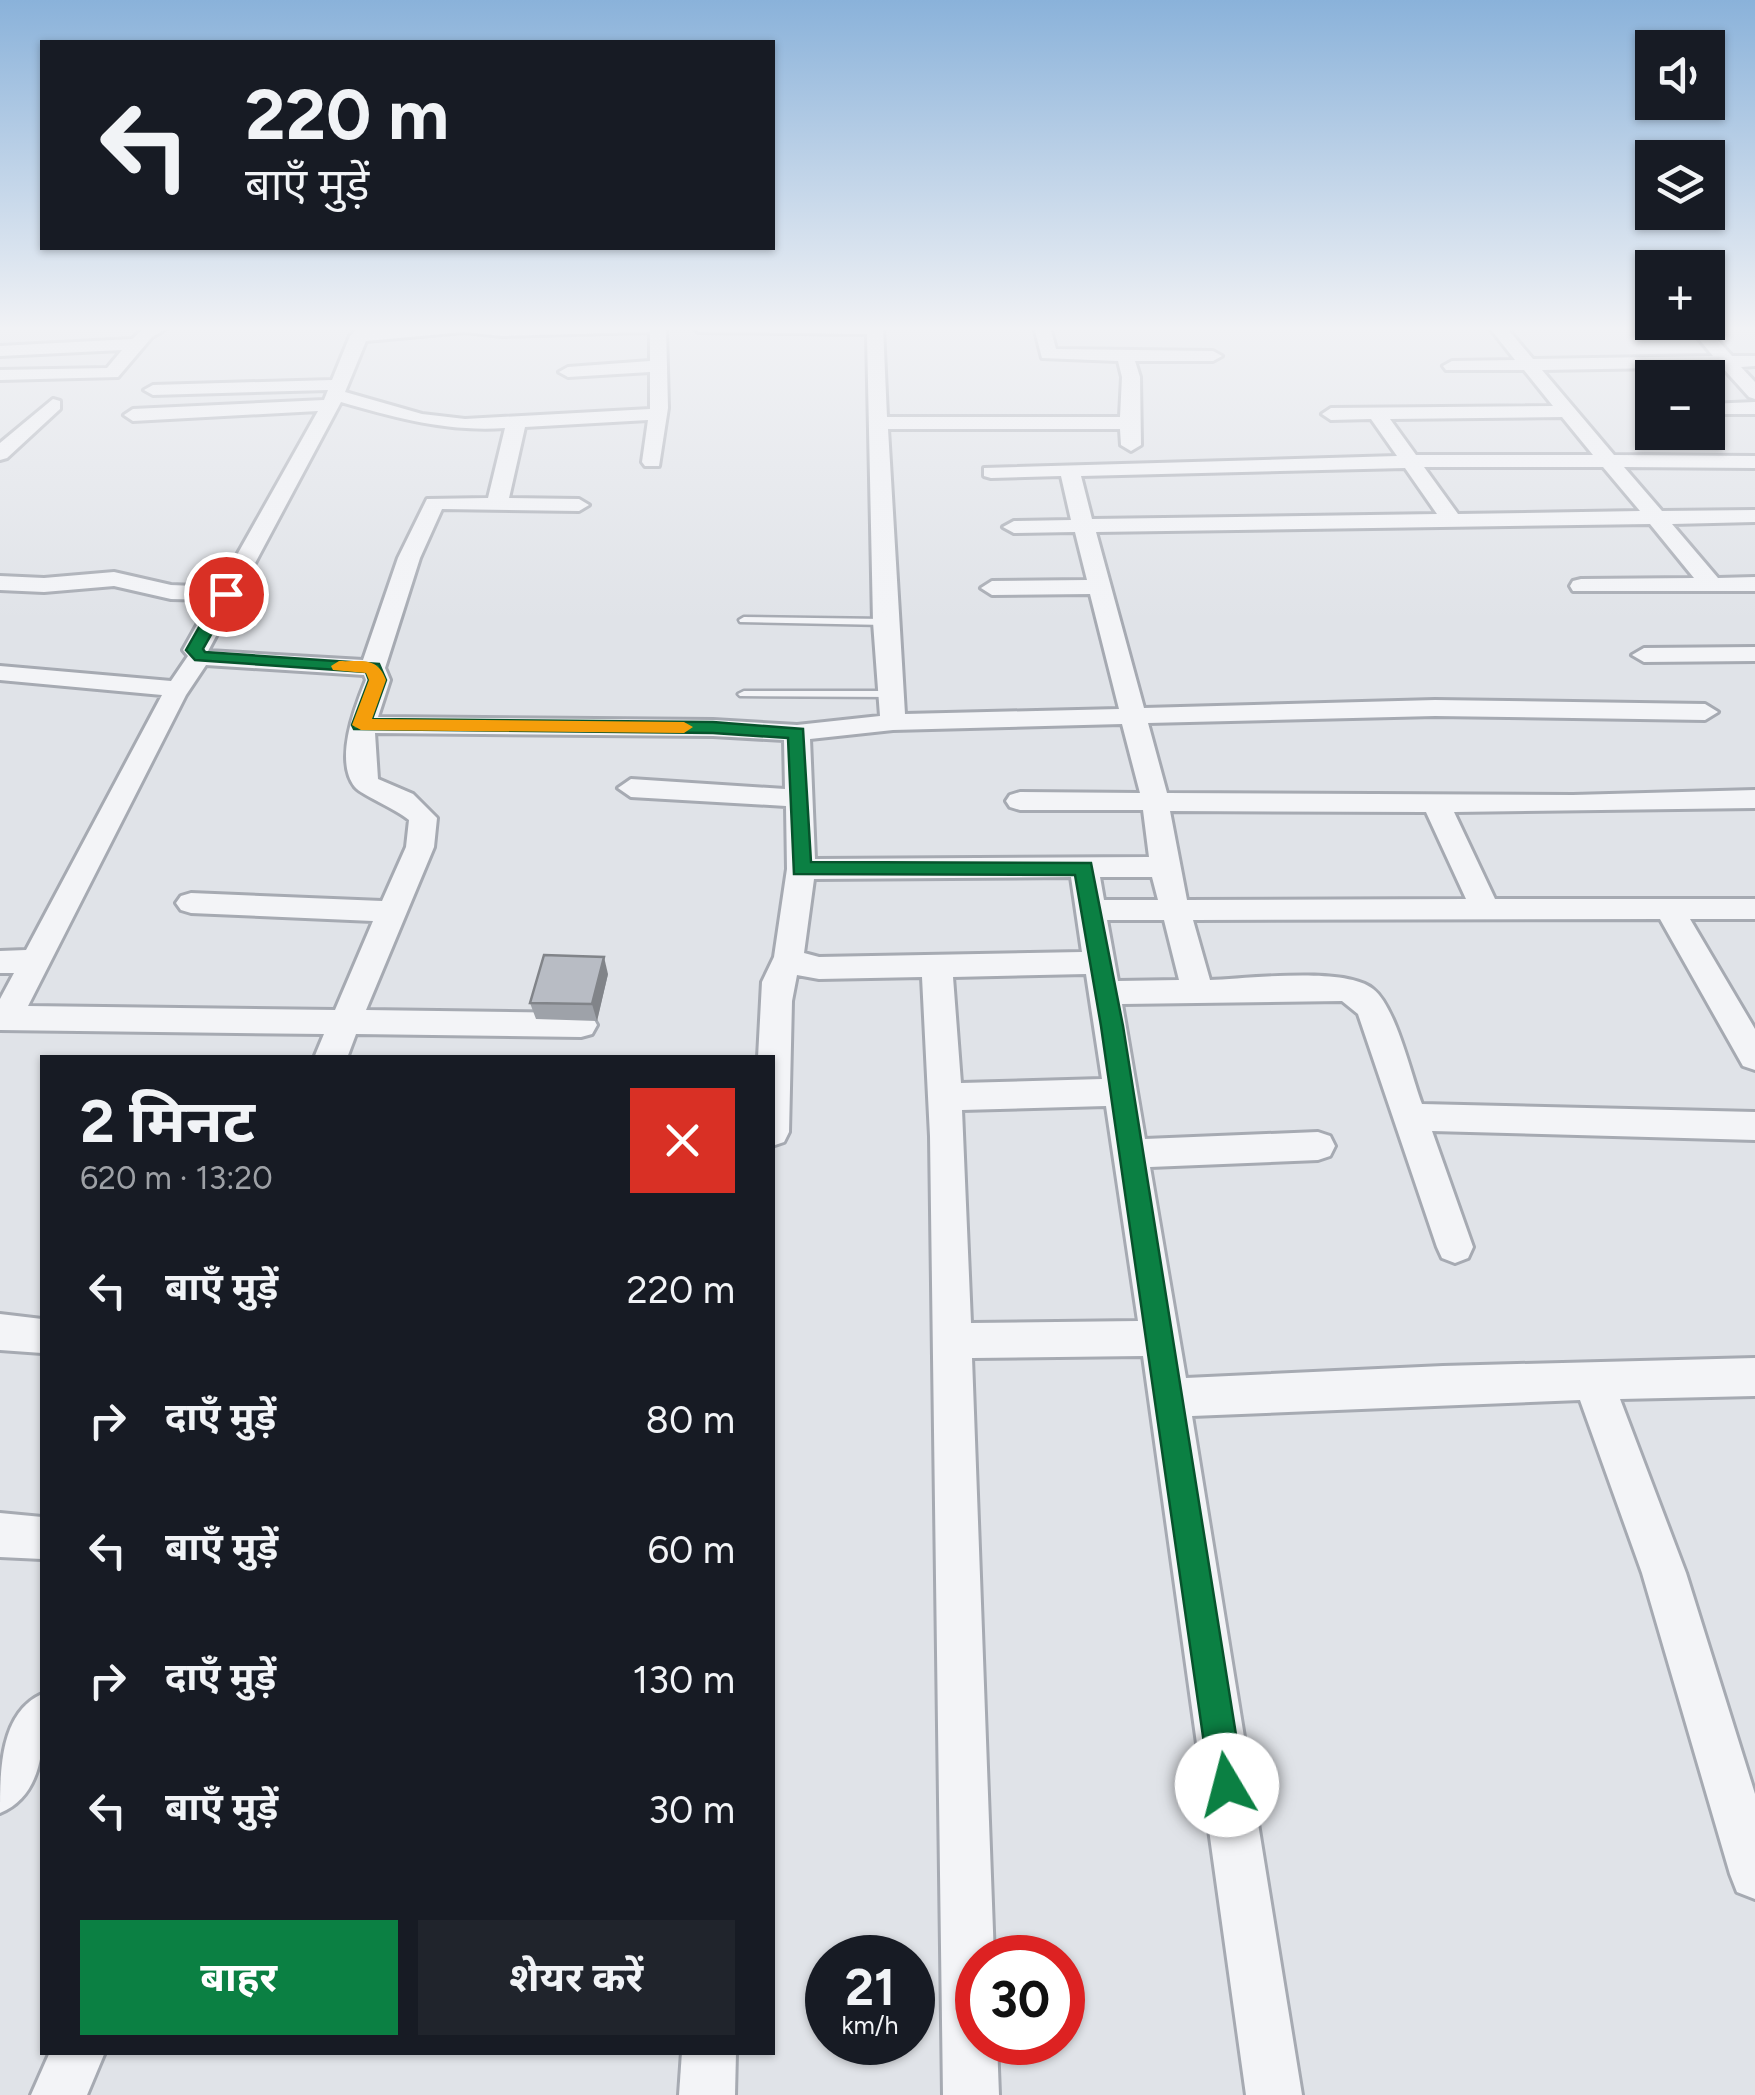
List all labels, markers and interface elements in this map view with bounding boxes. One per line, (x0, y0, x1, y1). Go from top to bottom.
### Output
map controls (1635, 30, 1725, 450)
button: sound (1635, 30, 1725, 120)
text: 220 m (245, 72, 449, 157)
icon: left (80, 80, 210, 210)
button: layers (1635, 140, 1725, 230)
text: बाएँ मुड़ें (245, 157, 369, 211)
button: + (1635, 250, 1725, 340)
button: − (1635, 360, 1725, 450)
pin (184, 552, 269, 637)
icon: arrive (199, 567, 254, 622)
text: 2 मिनट (80, 1085, 255, 1157)
button: close (630, 1088, 735, 1193)
text: 620 m · 13:20 (80, 1159, 273, 1197)
icon: left (80, 1263, 135, 1318)
text: बाएँ मुड़ें (165, 1264, 278, 1310)
text: 220 m (626, 1267, 735, 1313)
icon: right (80, 1393, 135, 1448)
text: दाएँ मुड़ें (165, 1394, 276, 1440)
text: 80 m (646, 1397, 735, 1443)
icon: left (80, 1523, 135, 1578)
text: बाएँ मुड़ें (165, 1524, 278, 1570)
text: 60 m (647, 1527, 735, 1573)
icon: right (80, 1653, 135, 1708)
text: दाएँ मुड़ें (165, 1654, 276, 1700)
text: 130 m (633, 1657, 735, 1703)
position arrow (1175, 1733, 1279, 1837)
icon: left (80, 1783, 135, 1838)
text: बाएँ मुड़ें (165, 1784, 278, 1830)
text: 30 m (648, 1787, 735, 1833)
button: बाहर (80, 1920, 398, 2035)
button: शेयर करें (418, 1920, 735, 2035)
speed limit sign: 30 (955, 1935, 1085, 2065)
text: 21 (845, 1957, 895, 2018)
text: km/h (841, 2010, 899, 2040)

